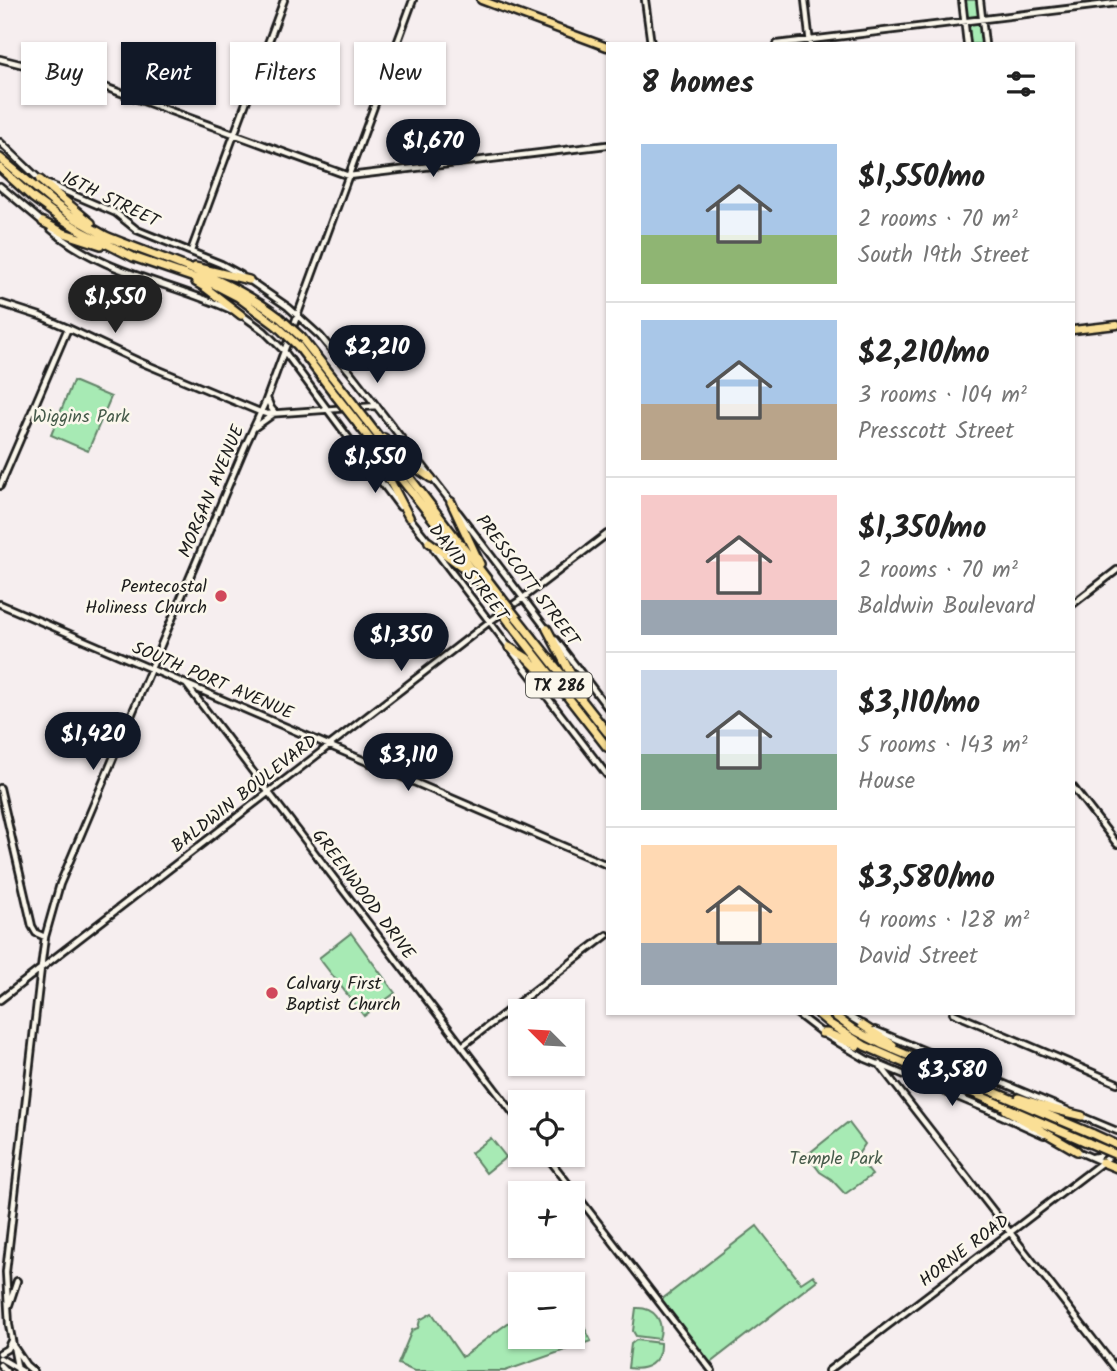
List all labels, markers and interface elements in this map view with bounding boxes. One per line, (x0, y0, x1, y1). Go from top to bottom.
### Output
chip: Buy (21, 42, 107, 105)
chip: Rent (121, 42, 216, 105)
chip: Filters (230, 42, 340, 105)
chip: New (354, 42, 446, 105)
text: 8 homes (641, 60, 754, 108)
icon: filters (1002, 65, 1040, 103)
pin: $1,670 (376, 120, 490, 179)
text: $1,670 (402, 124, 464, 160)
text: $1,550/mo (858, 154, 985, 202)
street label: 16TH STREET (57, 164, 165, 237)
icon: home (697, 172, 781, 256)
text: 2 rooms · 70 m² (858, 202, 1018, 238)
text: South 19th Street (858, 238, 1029, 274)
pin: $1,550 (58, 276, 172, 335)
text: $1,550 (84, 280, 146, 316)
pin: $2,210 (320, 326, 434, 385)
text: $2,210 (344, 330, 410, 366)
text: $2,210/mo (858, 330, 990, 378)
icon: home (697, 348, 781, 432)
text: 3 rooms · 104 m² (858, 378, 1027, 414)
park label: Wiggins Park (33, 403, 130, 432)
text: Presscott Street (858, 414, 1014, 450)
street label: MORGAN AVENUE (171, 420, 254, 562)
pin: $1,550 (318, 435, 432, 495)
text: $1,550 (344, 440, 406, 476)
text: $1,350/mo (858, 505, 986, 553)
street label: PRESSCOTT STREET (467, 509, 587, 654)
street label: DAVID STREET (420, 518, 516, 629)
icon: home (697, 523, 781, 607)
text: 2 rooms · 70 m² (858, 553, 1018, 589)
place label: Pentecostal Holiness Church (85, 573, 208, 623)
marker: Pentecostal Holiness Church (213, 588, 229, 604)
text: Baldwin Boulevard (858, 589, 1035, 625)
pin: $1,350 (344, 614, 458, 673)
text: $1,350 (370, 618, 432, 654)
street label: SOUTH PORT AVENUE (127, 634, 298, 729)
road number: TX 286 (526, 672, 592, 698)
text: $3,110/mo (858, 680, 980, 728)
icon: home (697, 698, 781, 782)
pin: $1,420 (36, 712, 150, 772)
text: $1,420 (61, 717, 125, 753)
street label: BALDWIN BOULEVARD (165, 727, 325, 861)
text: 5 rooms · 143 m² (858, 728, 1028, 764)
pin: $3,110 (351, 734, 465, 793)
text: $3,110 (379, 738, 437, 774)
text: House (858, 764, 915, 800)
street label: GREENWOOD DRIVE (304, 823, 422, 967)
text: $3,580/mo (858, 855, 995, 903)
icon: home (697, 873, 781, 957)
text: 4 rooms · 128 m² (858, 903, 1029, 939)
text: David Street (858, 939, 978, 975)
place label: Calvary First Baptist Church (286, 970, 400, 1020)
marker: Calvary First Baptist Church (264, 985, 280, 1001)
north arrow (508, 999, 584, 1076)
map controls (508, 999, 585, 1349)
pin: $3,580 (895, 1048, 1009, 1108)
text: $3,580 (917, 1053, 987, 1089)
button: locate (508, 1090, 585, 1167)
park label: Temple Park (789, 1145, 883, 1174)
button: + (508, 1181, 585, 1258)
street label: HORNE ROAD (913, 1207, 1017, 1295)
button: − (508, 1272, 585, 1349)

